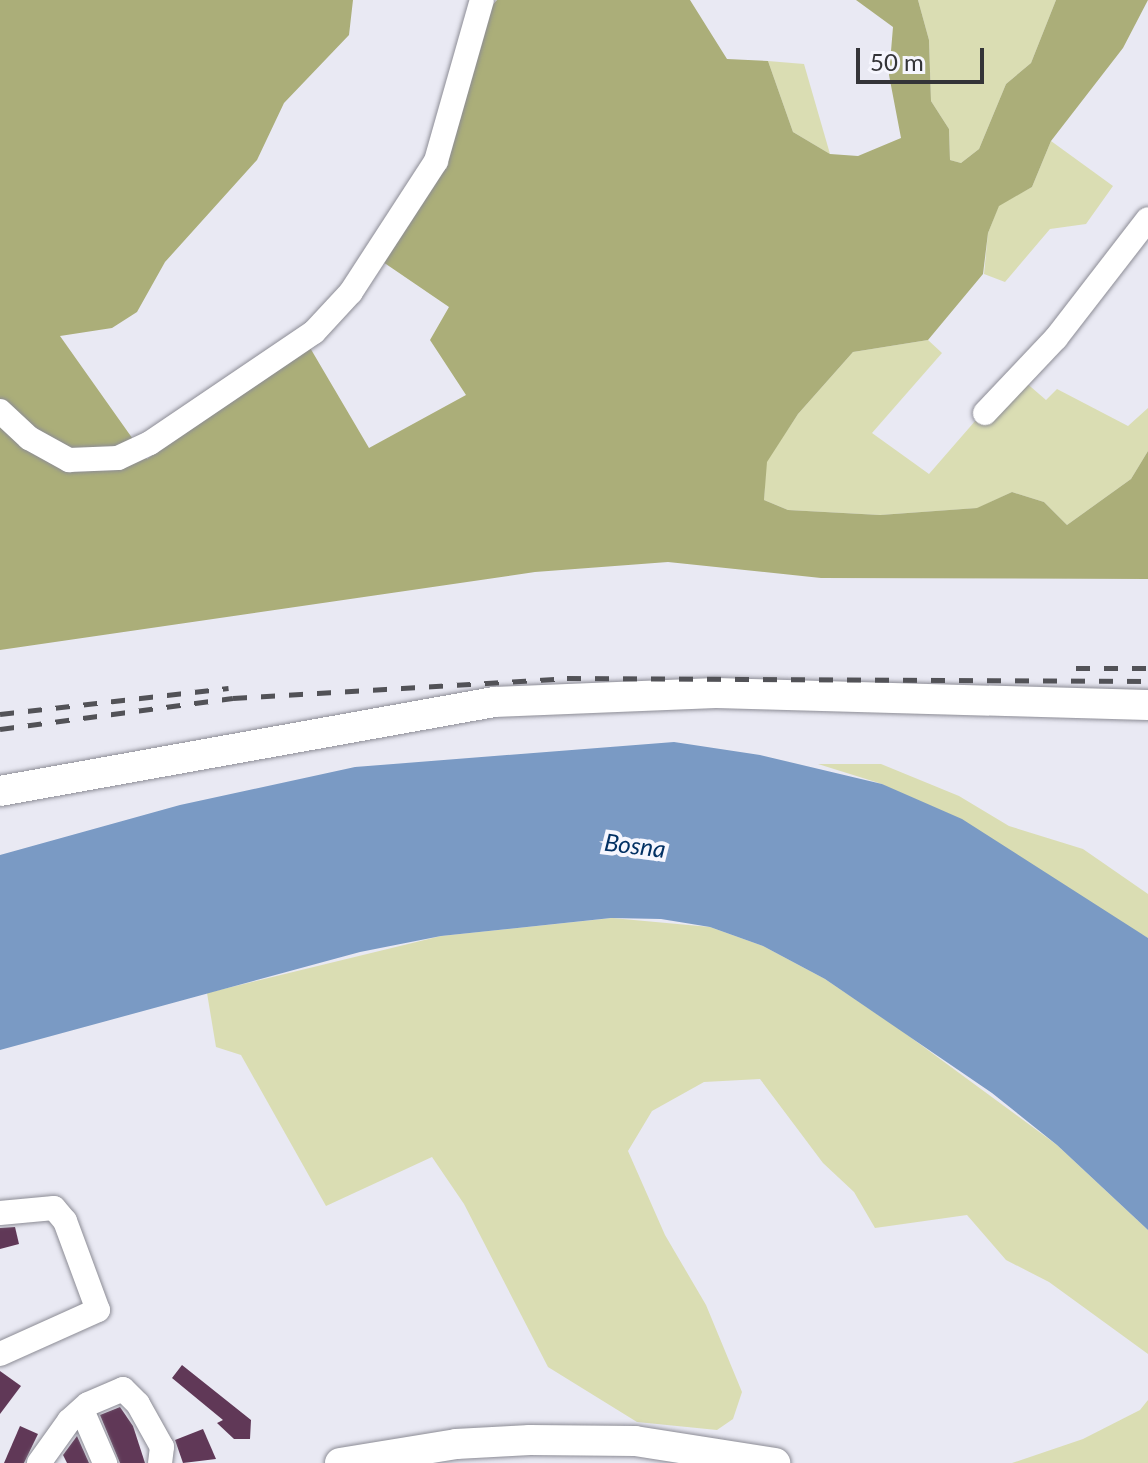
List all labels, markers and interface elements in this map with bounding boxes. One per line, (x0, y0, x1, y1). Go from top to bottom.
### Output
scale bar (860, 32, 988, 82)
text: 50 m (870, 47, 924, 76)
water label: Bosna (603, 827, 667, 863)

